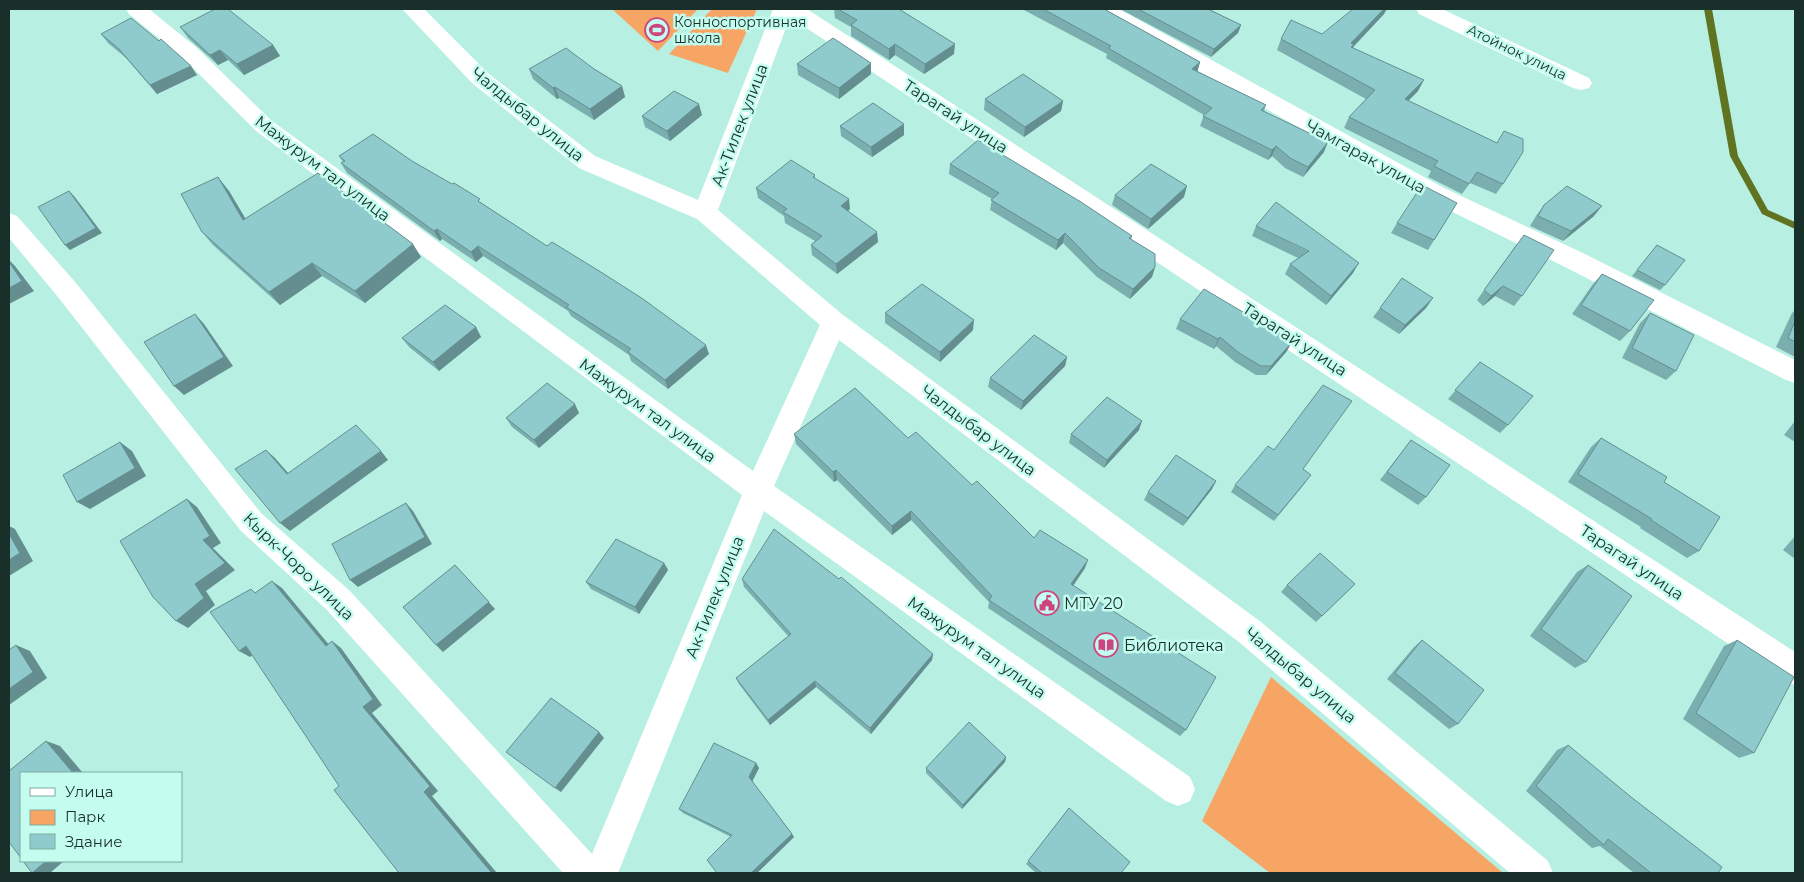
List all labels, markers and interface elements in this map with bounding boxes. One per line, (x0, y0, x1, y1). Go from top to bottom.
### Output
place label: Конноспортивная школа (674, 13, 807, 47)
sports icon: Конноспортивная школа (644, 17, 670, 43)
street label: Атойнок улица (1464, 20, 1570, 84)
street label: Ак-Тилек улица (707, 61, 772, 189)
street label: Чалдыбар улица (468, 63, 588, 165)
street label: Тарагай улица (900, 76, 1011, 157)
street label: Мажурум тал улица (251, 111, 394, 225)
street label: Чамгарак улица (1303, 116, 1429, 197)
street label: Тарагай улица (1239, 299, 1350, 380)
street label: Мажурум тал улица (576, 354, 720, 466)
street label: Чалдыбар улица (918, 381, 1040, 480)
street label: Кырк-Чоро улица (239, 509, 358, 624)
street label: Тарагай улица (1576, 521, 1687, 604)
street label: Ак-Тилек улица (681, 533, 748, 661)
public building icon: МТУ 20 (1034, 590, 1060, 616)
street label: Мажурум тал улица (904, 593, 1049, 702)
place label: МТУ 20 (1064, 594, 1123, 613)
street label: Чалдыбар улица (1241, 623, 1360, 727)
library icon: Библиотека (1093, 632, 1119, 658)
place label: Библиотека (1124, 636, 1224, 655)
legend (20, 772, 182, 862)
text: Улица (65, 782, 113, 801)
text: Парк (65, 807, 105, 826)
text: Здание (65, 832, 123, 851)

